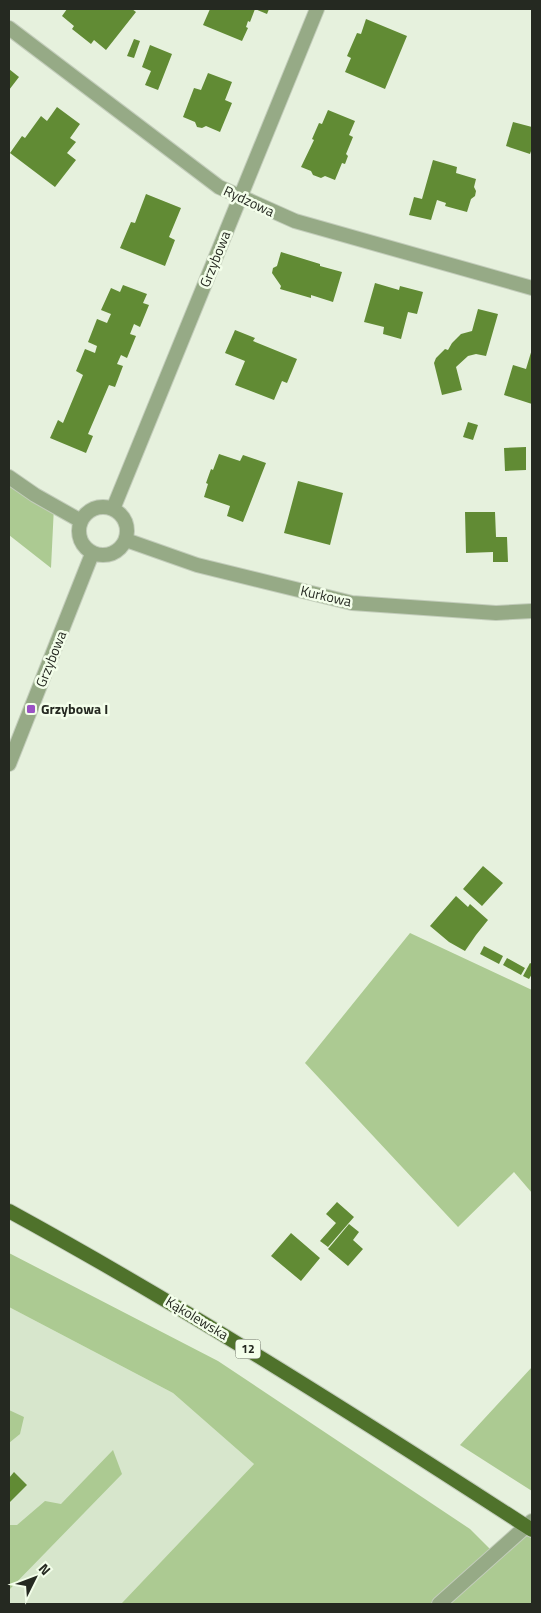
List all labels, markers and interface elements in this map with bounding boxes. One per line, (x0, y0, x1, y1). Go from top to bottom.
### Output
street label: Rydzowa (220, 180, 278, 221)
street label: Grzybowa (194, 228, 235, 290)
street label: Kurkowa (299, 579, 354, 612)
street label: Grzybowa (30, 628, 71, 690)
place label: Grzybowa I (41, 698, 108, 719)
marker: Grzybowa I (25, 703, 37, 715)
street label: Kąkolewska (162, 1291, 233, 1345)
road number: 12 (236, 1340, 260, 1358)
north arrow (10, 1553, 60, 1603)
text: N (34, 1558, 56, 1580)

